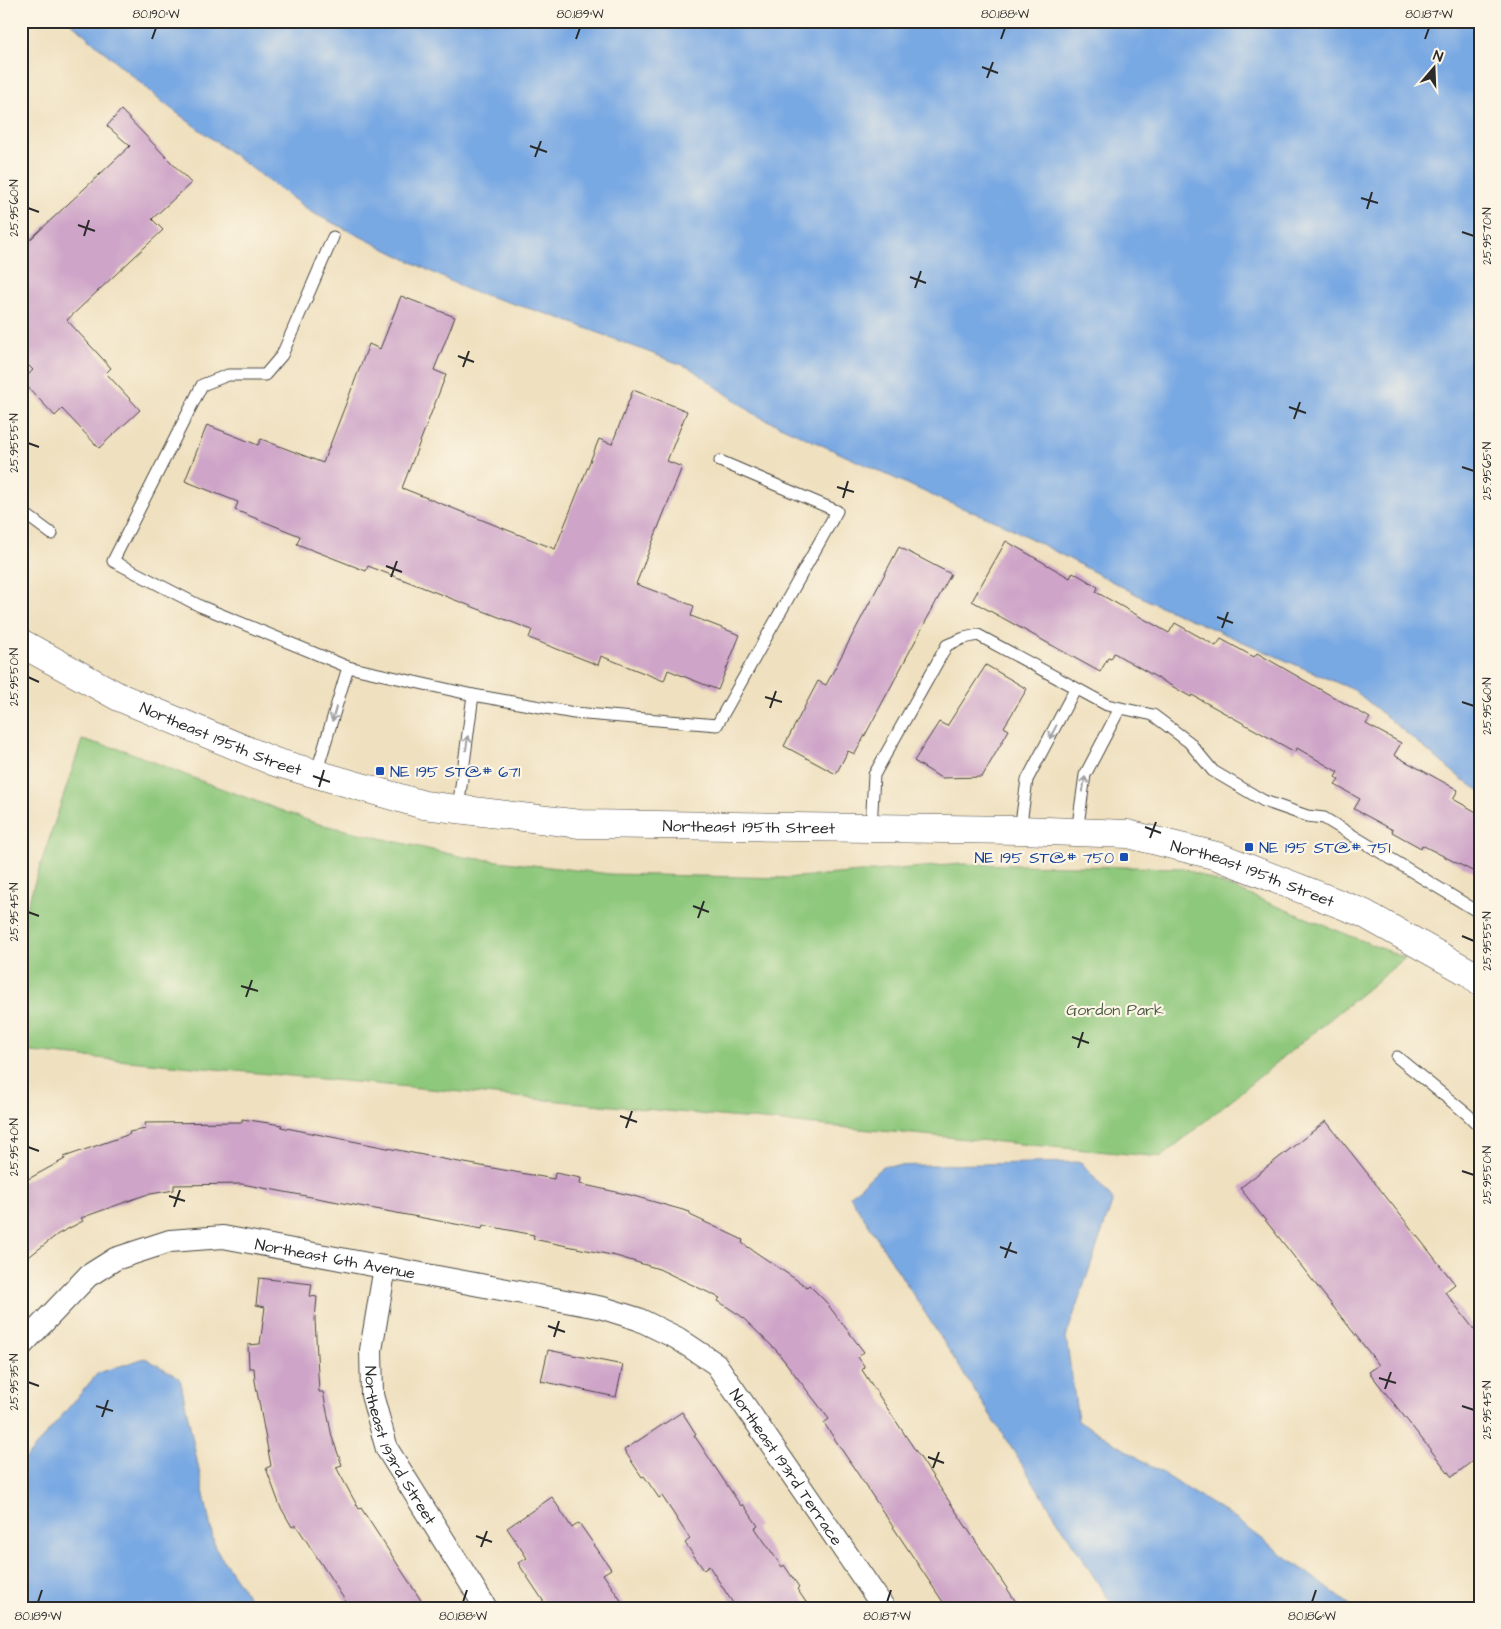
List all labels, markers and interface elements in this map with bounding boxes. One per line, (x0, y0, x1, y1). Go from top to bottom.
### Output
text: 80.190°W (133, 6, 180, 23)
text: 80.189°W (556, 6, 604, 23)
text: 80.188°W (981, 6, 1030, 23)
text: 80.187°W (1405, 6, 1454, 23)
north arrow (1408, 42, 1458, 92)
text: N (1430, 46, 1446, 68)
text: 25.9560°N (6, 179, 23, 237)
text: 25.9570°N (1479, 207, 1496, 265)
text: 25.9555°N (6, 413, 23, 473)
text: 25.9565°N (1479, 441, 1496, 500)
text: 25.9550°N (6, 647, 23, 706)
text: 25.9560°N (1479, 677, 1496, 735)
street label: Northeast 195th Street (136, 697, 305, 781)
one-way arrow (329, 705, 338, 721)
one-way arrow (1047, 724, 1057, 739)
one-way arrow (462, 735, 472, 751)
place label: NE 195 ST@# 671 (390, 761, 520, 783)
marker: NE 195 ST@# 671 (374, 765, 386, 777)
one-way arrow (1080, 776, 1090, 792)
street label: Northeast 195th Street (662, 815, 836, 839)
street label: Northeast 195th Street (1168, 835, 1338, 913)
place label: NE 195 ST@# 751 (1259, 837, 1391, 859)
marker: NE 195 ST@# 751 (1243, 841, 1255, 853)
place label: NE 195 ST@# 750 (974, 847, 1114, 869)
marker: NE 195 ST@# 750 (1118, 851, 1130, 863)
text: 25.9545°N (6, 882, 23, 942)
text: 25.9555°N (1479, 911, 1496, 971)
park label: Gordon Park (1066, 999, 1164, 1021)
text: 25.9540°N (6, 1117, 23, 1176)
text: 25.9550°N (1479, 1145, 1496, 1204)
street label: Northeast 6th Avenue (253, 1233, 417, 1285)
text: 25.9535°N (6, 1353, 23, 1411)
street label: Northeast 193rd Street (359, 1366, 442, 1529)
text: 25.9545°N (1479, 1380, 1496, 1440)
street label: Northeast 193rd Terrace (724, 1384, 848, 1550)
text: 80.189°W (14, 1608, 62, 1625)
text: 80.188°W (439, 1608, 488, 1625)
text: 80.187°W (863, 1608, 912, 1625)
text: 80.186°W (1288, 1608, 1337, 1625)

